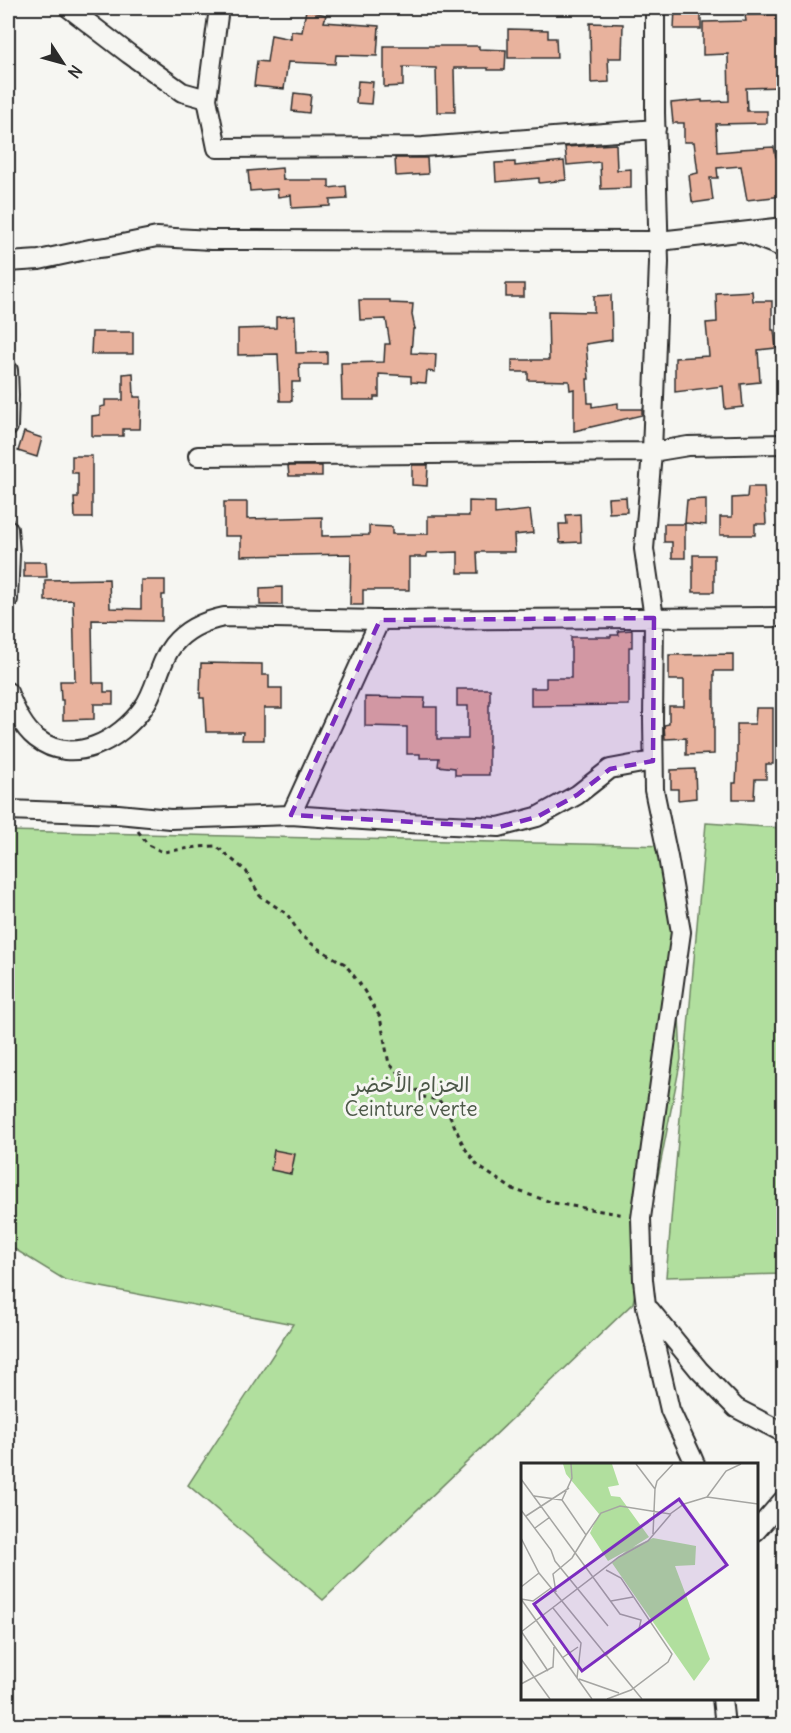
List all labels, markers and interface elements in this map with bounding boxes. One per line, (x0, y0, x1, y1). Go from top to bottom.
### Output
north arrow (33, 33, 93, 93)
text: N (64, 61, 86, 82)
park label: الحزام الأخضر Ceinture verte (344, 1071, 478, 1122)
inset map (521, 1463, 758, 1700)

